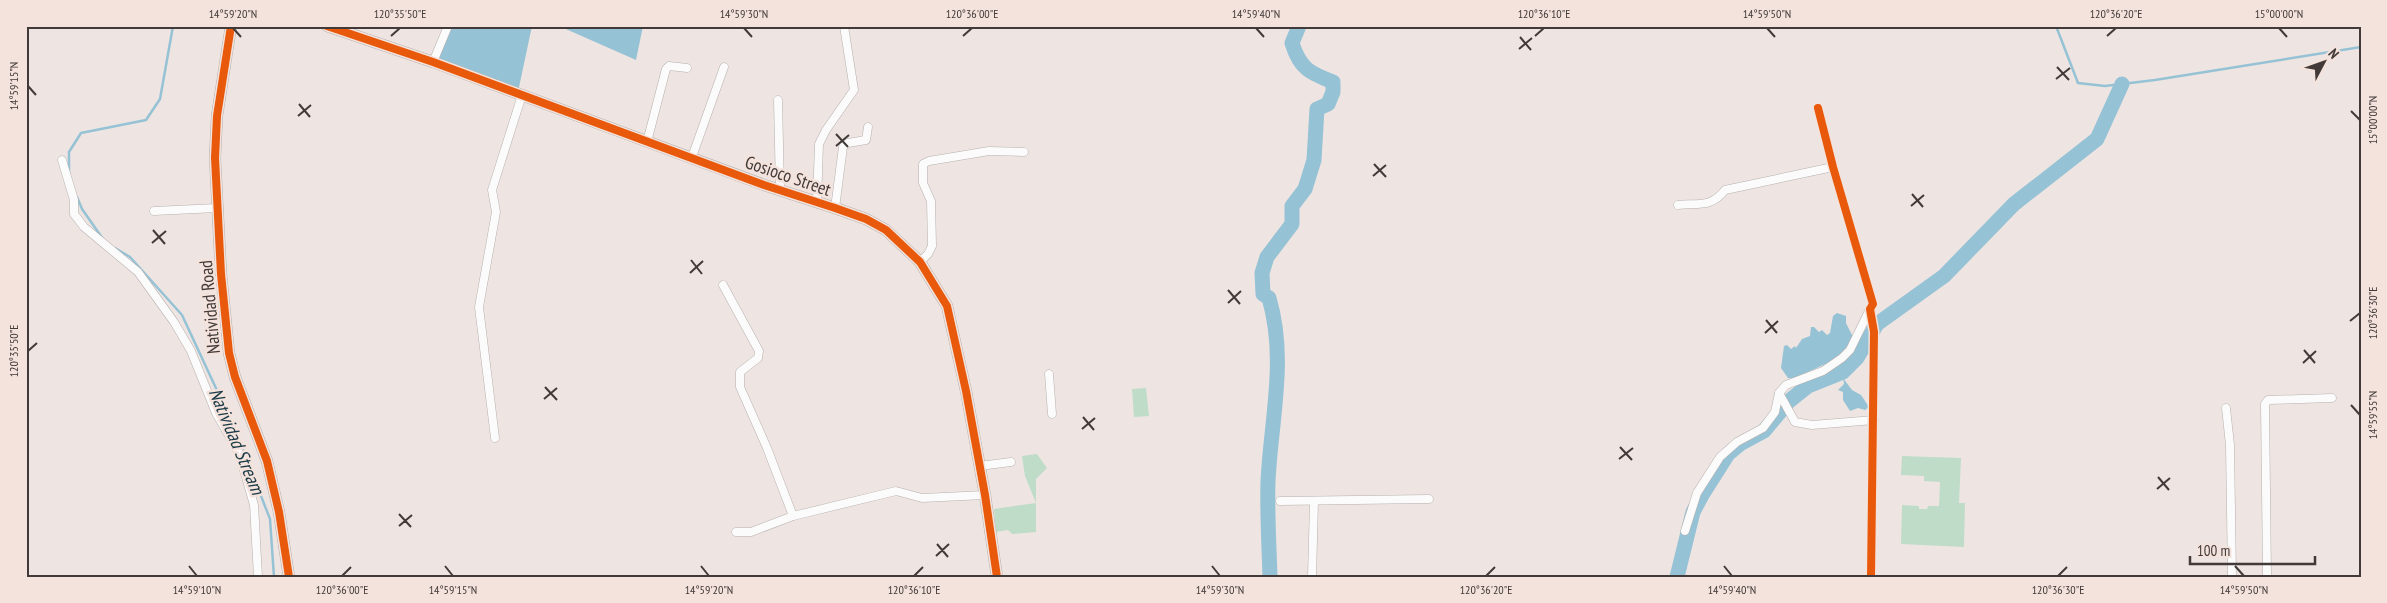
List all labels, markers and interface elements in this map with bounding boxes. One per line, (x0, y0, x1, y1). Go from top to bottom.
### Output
text: 14°59'20"N (209, 6, 257, 21)
text: 120°35'50"E (374, 6, 426, 21)
text: 14°59'30"N (720, 6, 768, 21)
text: 120°36'00"E (946, 6, 998, 21)
text: 14°59'40"N (1232, 6, 1280, 21)
text: 120°36'10"E (1518, 6, 1570, 21)
text: 14°59'50"N (1743, 6, 1791, 21)
text: 120°36'20"E (2090, 6, 2142, 21)
text: 15°00'00"N (2255, 6, 2303, 21)
north arrow (2300, 38, 2350, 88)
text: N (2325, 45, 2343, 62)
text: 14°59'15"N (6, 62, 21, 110)
text: 15°00'00"N (2365, 96, 2380, 144)
street label: Gosioco Street (742, 150, 834, 201)
street label: Natividad Road (194, 259, 225, 355)
text: 120°36'30"E (2365, 287, 2380, 339)
text: 120°35'50"E (6, 325, 21, 377)
water label: Natividad Stream (204, 384, 271, 499)
text: 14°59'55"N (2365, 391, 2380, 439)
scale bar (2190, 533, 2314, 565)
text: 100 m (2197, 541, 2230, 560)
text: 14°59'10"N (173, 582, 221, 597)
text: 120°36'00"E (316, 582, 368, 597)
text: 14°59'15"N (429, 582, 477, 597)
text: 14°59'20"N (685, 582, 733, 597)
text: 120°36'10"E (888, 582, 940, 597)
text: 14°59'30"N (1196, 582, 1244, 597)
text: 120°36'20"E (1460, 582, 1512, 597)
text: 14°59'40"N (1708, 582, 1756, 597)
text: 120°36'30"E (2032, 582, 2084, 597)
text: 14°59'50"N (2220, 582, 2268, 597)

